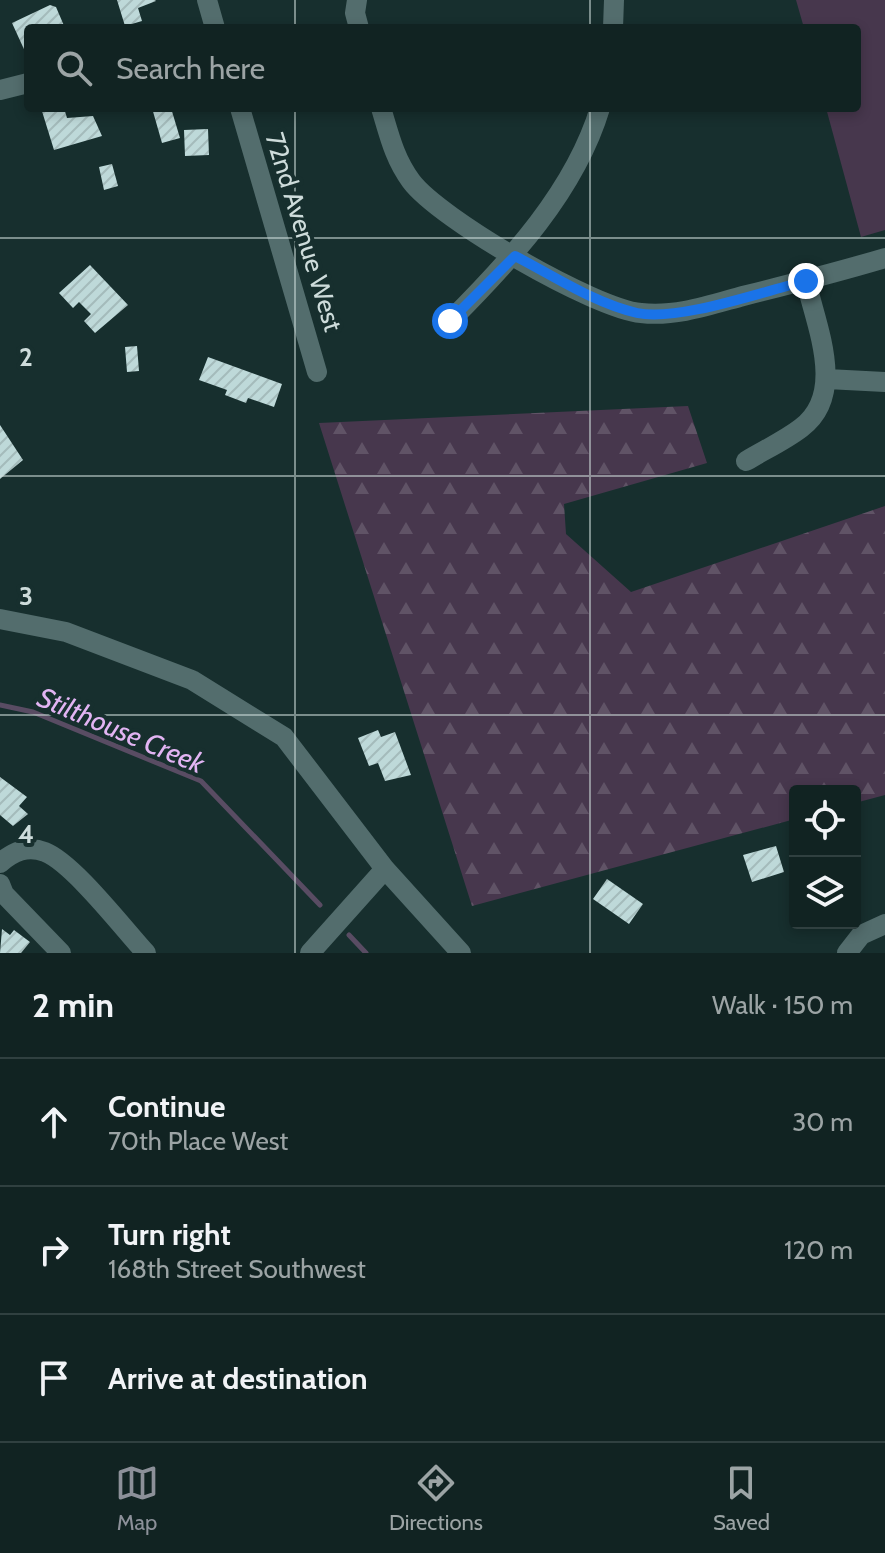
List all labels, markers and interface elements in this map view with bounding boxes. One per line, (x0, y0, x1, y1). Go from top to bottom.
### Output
search box (24, 24, 861, 112)
icon: search (52, 46, 96, 90)
text: Search here (116, 50, 265, 87)
street label: 72nd Avenue West (259, 129, 350, 336)
route end (788, 263, 824, 299)
route start (432, 303, 468, 339)
text: 2 (19, 341, 33, 373)
text: 3 (19, 580, 33, 612)
water label: Stilthouse Creek (33, 680, 210, 781)
map controls (789, 785, 861, 929)
button: locate (789, 785, 861, 857)
text: 4 (18, 818, 34, 850)
button: layers (789, 857, 861, 929)
text: 2 min (32, 984, 114, 1026)
text: Walk · 150 m (712, 989, 853, 1021)
text: Continue (108, 1088, 225, 1125)
icon: ahead (32, 1100, 76, 1144)
text: 30 m (792, 1106, 853, 1138)
text: 70th Place West (108, 1125, 288, 1157)
text: Turn right (108, 1216, 231, 1253)
icon: right (32, 1228, 76, 1272)
text: 120 m (784, 1234, 853, 1266)
text: 168th Street Southwest (108, 1253, 366, 1285)
icon: arrive (32, 1356, 76, 1400)
text: Arrive at destination (108, 1360, 368, 1397)
tab: Map (115, 1461, 159, 1536)
tab: Directions (389, 1461, 483, 1536)
tab: Saved (713, 1461, 770, 1536)

